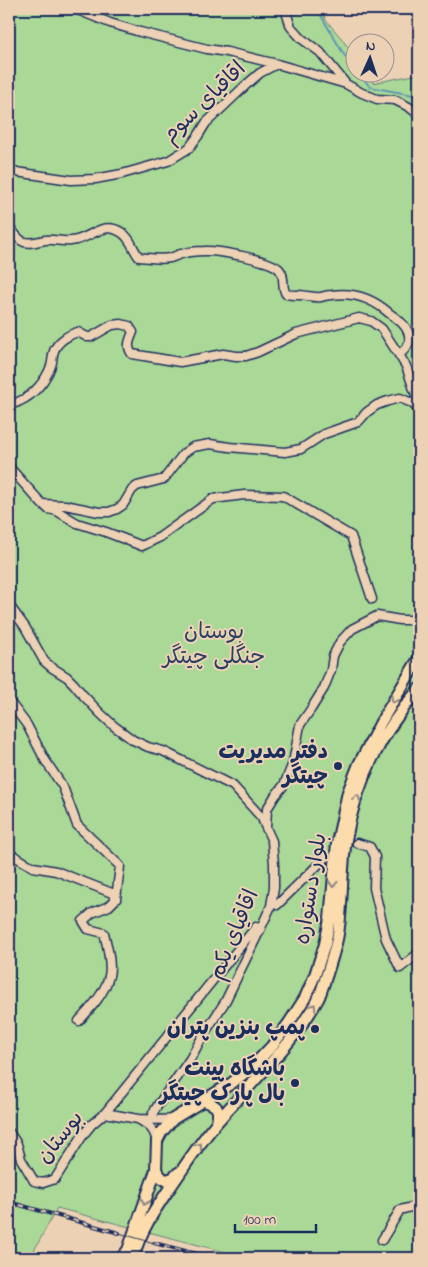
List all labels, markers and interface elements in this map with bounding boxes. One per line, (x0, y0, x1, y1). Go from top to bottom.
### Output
north arrow (346, 32, 396, 82)
text: N (365, 36, 376, 57)
street label: اقاقیای سوم (156, 55, 254, 151)
park label: بوستان جنگلی چیتگر (161, 617, 265, 674)
one-way arrow (391, 694, 401, 703)
place label: دفتر مدیریت چیتگر (218, 737, 328, 794)
marker: دفتر مدیریت چیتگر (332, 760, 344, 772)
one-way arrow (351, 794, 361, 803)
street label: بلوار دستواره (287, 831, 337, 947)
one-way arrow (328, 881, 339, 889)
street label: اقاقیای یکم (202, 885, 268, 985)
one-way arrow (307, 1003, 317, 1012)
place label: پمپ بنزین پتران (167, 1013, 306, 1045)
marker: پمپ بنزین پتران (309, 1023, 321, 1035)
place label: باشگاه پینت بال پارک چیتگر (158, 1054, 285, 1111)
marker: باشگاه پینت بال پارک چیتگر (289, 1077, 301, 1089)
street label: بوستان (30, 1105, 92, 1171)
one-way arrow (194, 1143, 202, 1152)
one-way arrow (141, 1197, 151, 1206)
scale bar (235, 1202, 317, 1234)
text: 100 m (243, 1209, 276, 1231)

